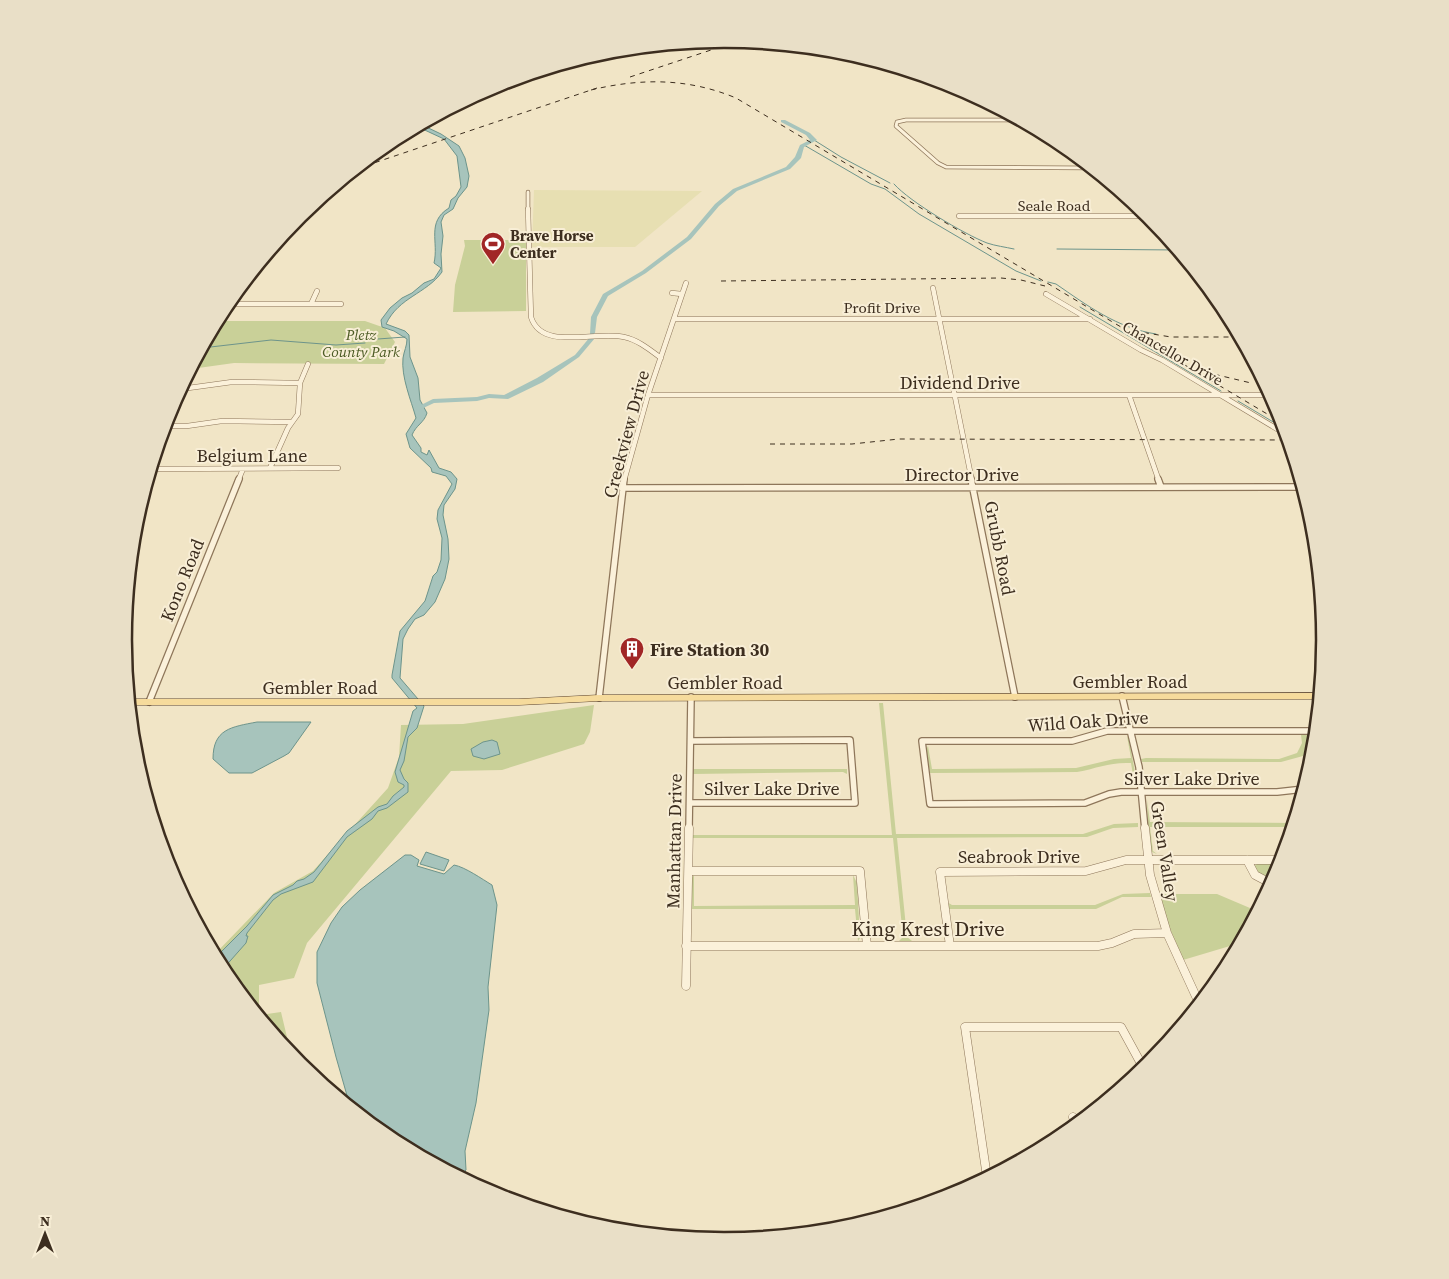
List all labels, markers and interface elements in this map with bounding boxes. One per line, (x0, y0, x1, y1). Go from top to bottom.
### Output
street label: Seale Road (1018, 195, 1091, 216)
place label: Brave Horse Center (510, 225, 594, 263)
sports icon: Brave Horse Center (480, 231, 506, 265)
street label: Profit Drive (844, 297, 921, 318)
street label: Chancellor Drive (1119, 316, 1228, 391)
park label: Pletz County Park (322, 324, 401, 362)
street label: Creekview Drive (597, 367, 655, 501)
street label: Dividend Drive (900, 370, 1020, 395)
street label: Belgium Lane (197, 443, 308, 468)
street label: Director Drive (905, 462, 1019, 487)
street label: Grubb Road (979, 499, 1021, 597)
street label: Kono Road (154, 535, 210, 625)
building icon: Fire Station 30 (619, 636, 645, 670)
place label: Fire Station 30 (650, 637, 770, 662)
street label: Gembler Road (1072, 669, 1188, 694)
street label: Gembler Road (667, 670, 783, 695)
street label: Gembler Road (262, 675, 378, 700)
street label: Wild Oak Drive (1027, 704, 1149, 738)
street label: Silver Lake Drive (1124, 766, 1260, 791)
street label: Manhattan Drive (660, 773, 688, 909)
street label: Silver Lake Drive (704, 776, 840, 801)
street label: Green Valley (1145, 799, 1185, 904)
street label: Seabrook Drive (958, 844, 1080, 869)
street label: King Krest Drive (851, 914, 1005, 943)
north arrow (20, 1209, 70, 1259)
text: N (40, 1211, 50, 1231)

